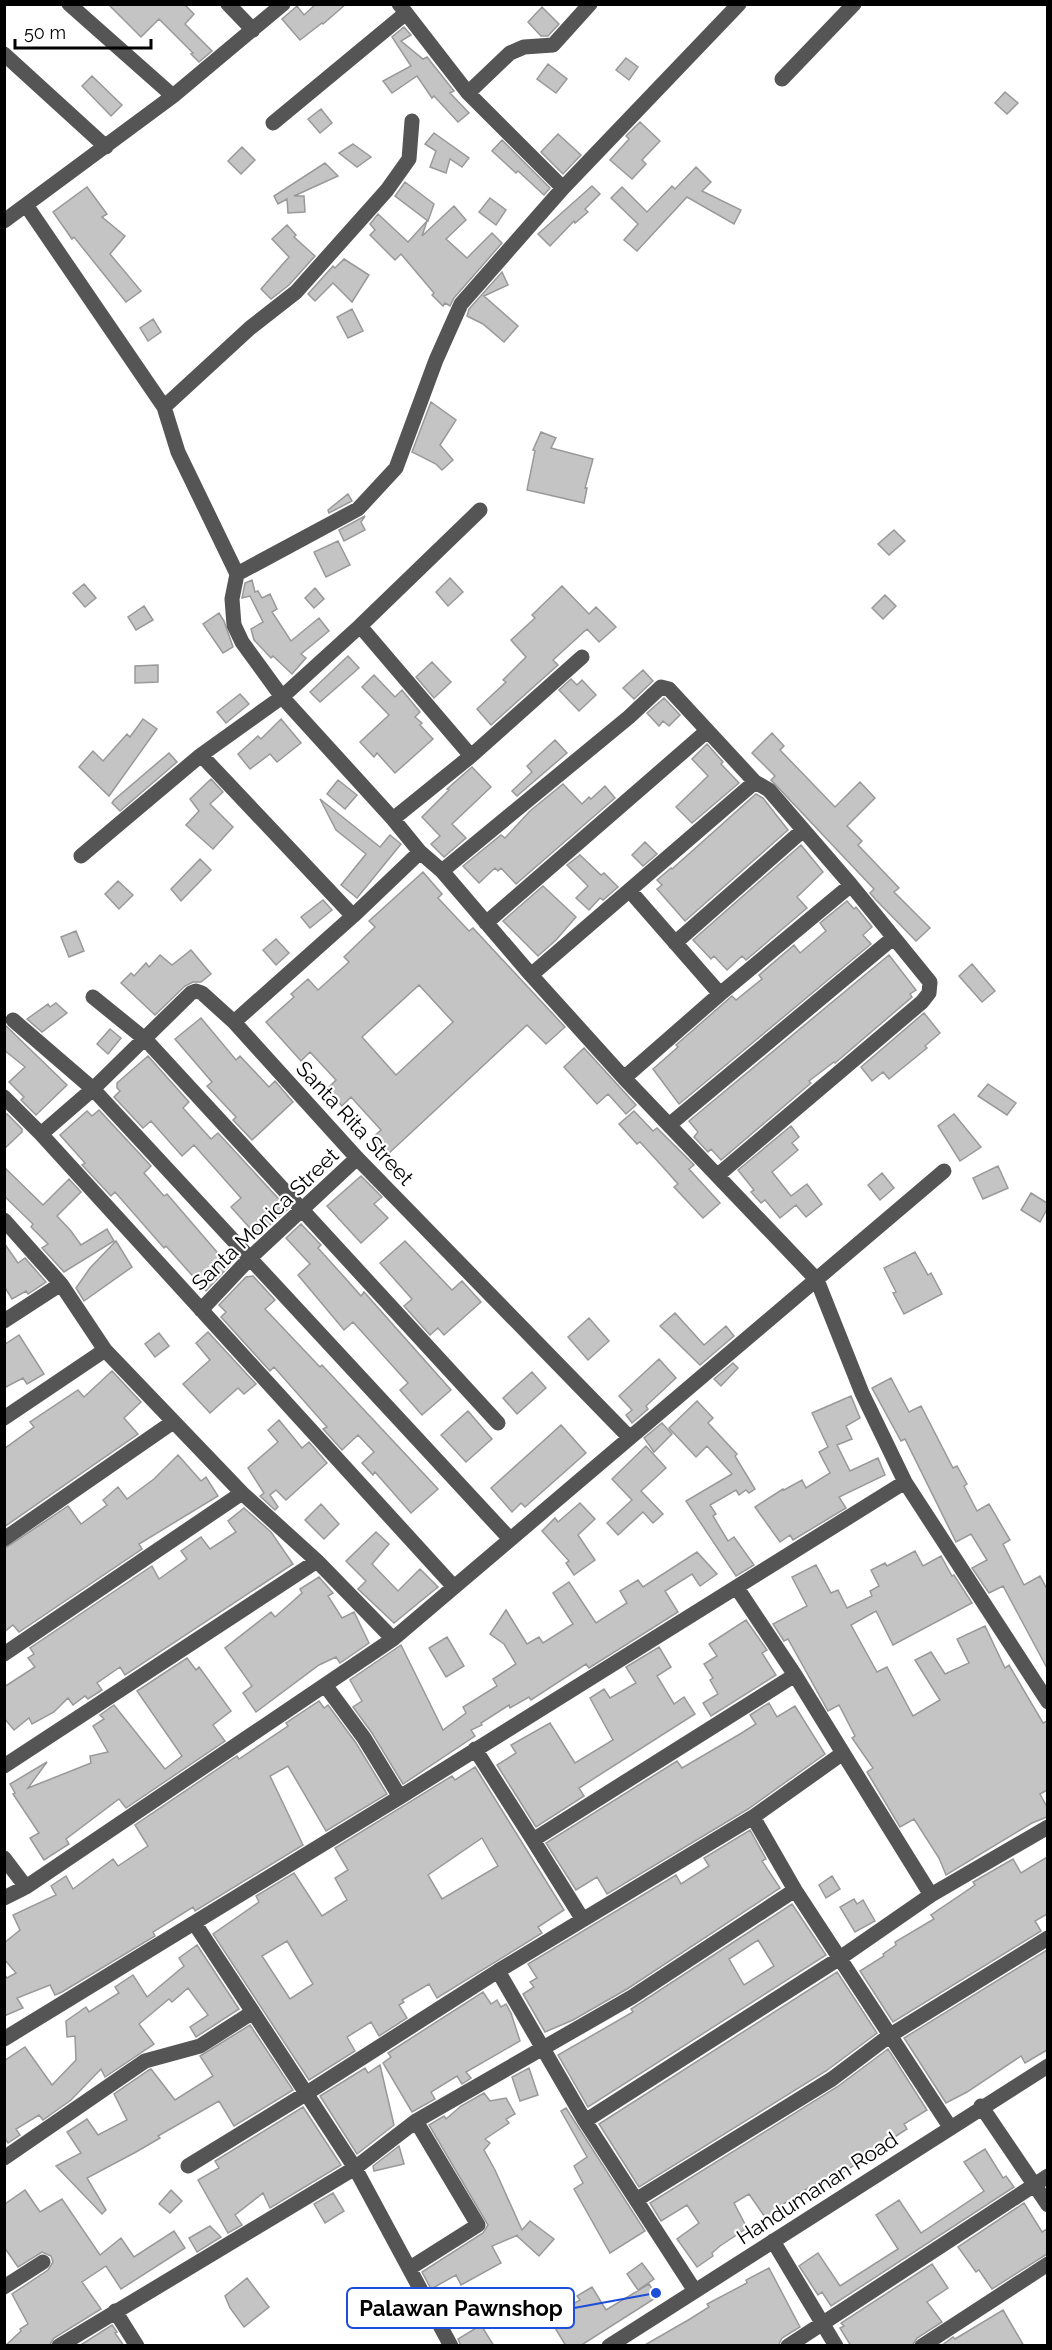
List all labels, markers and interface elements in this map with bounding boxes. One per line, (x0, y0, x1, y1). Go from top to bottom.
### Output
scale bar (15, 12, 152, 50)
text: 50 m (24, 22, 66, 43)
street label: Santa Rita Street (291, 1056, 419, 1190)
street label: Santa Monica Street (186, 1143, 344, 1295)
street label: Handumanan Road (732, 2127, 902, 2249)
callout: Palawan Pawnshop (347, 2288, 574, 2328)
text: Palawan Pawnshop (359, 2295, 563, 2321)

